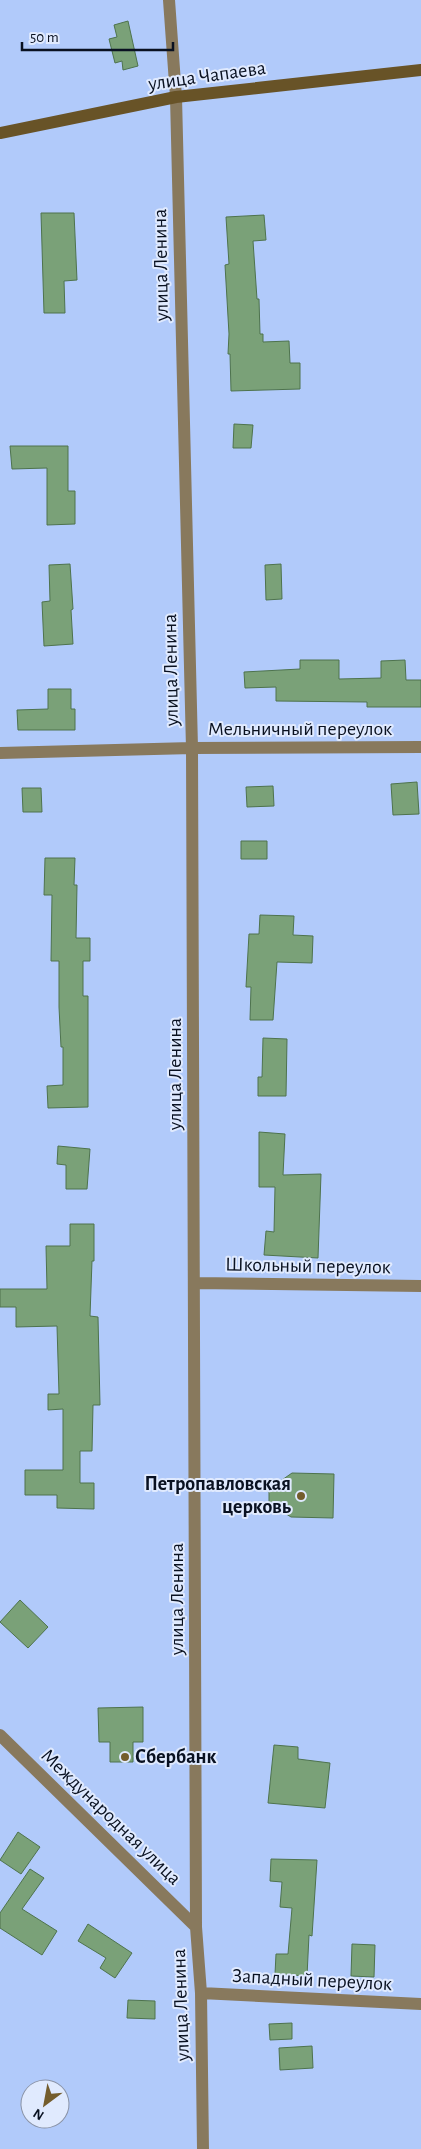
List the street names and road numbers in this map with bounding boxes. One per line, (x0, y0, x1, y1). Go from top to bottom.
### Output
street label: улица Чапаева (146, 58, 267, 94)
street label: улица Ленина (150, 209, 172, 322)
street label: улица Ленина (160, 614, 182, 727)
street label: Мельничный переулок (208, 719, 392, 739)
street label: улица Ленина (165, 1018, 185, 1131)
street label: Школьный переулок (225, 1255, 391, 1277)
street label: улица Ленина (167, 1543, 187, 1656)
street label: Международная улица (37, 1745, 185, 1889)
street label: улица Ленина (169, 1949, 193, 2062)
street label: Западный переулок (231, 1966, 393, 1994)

